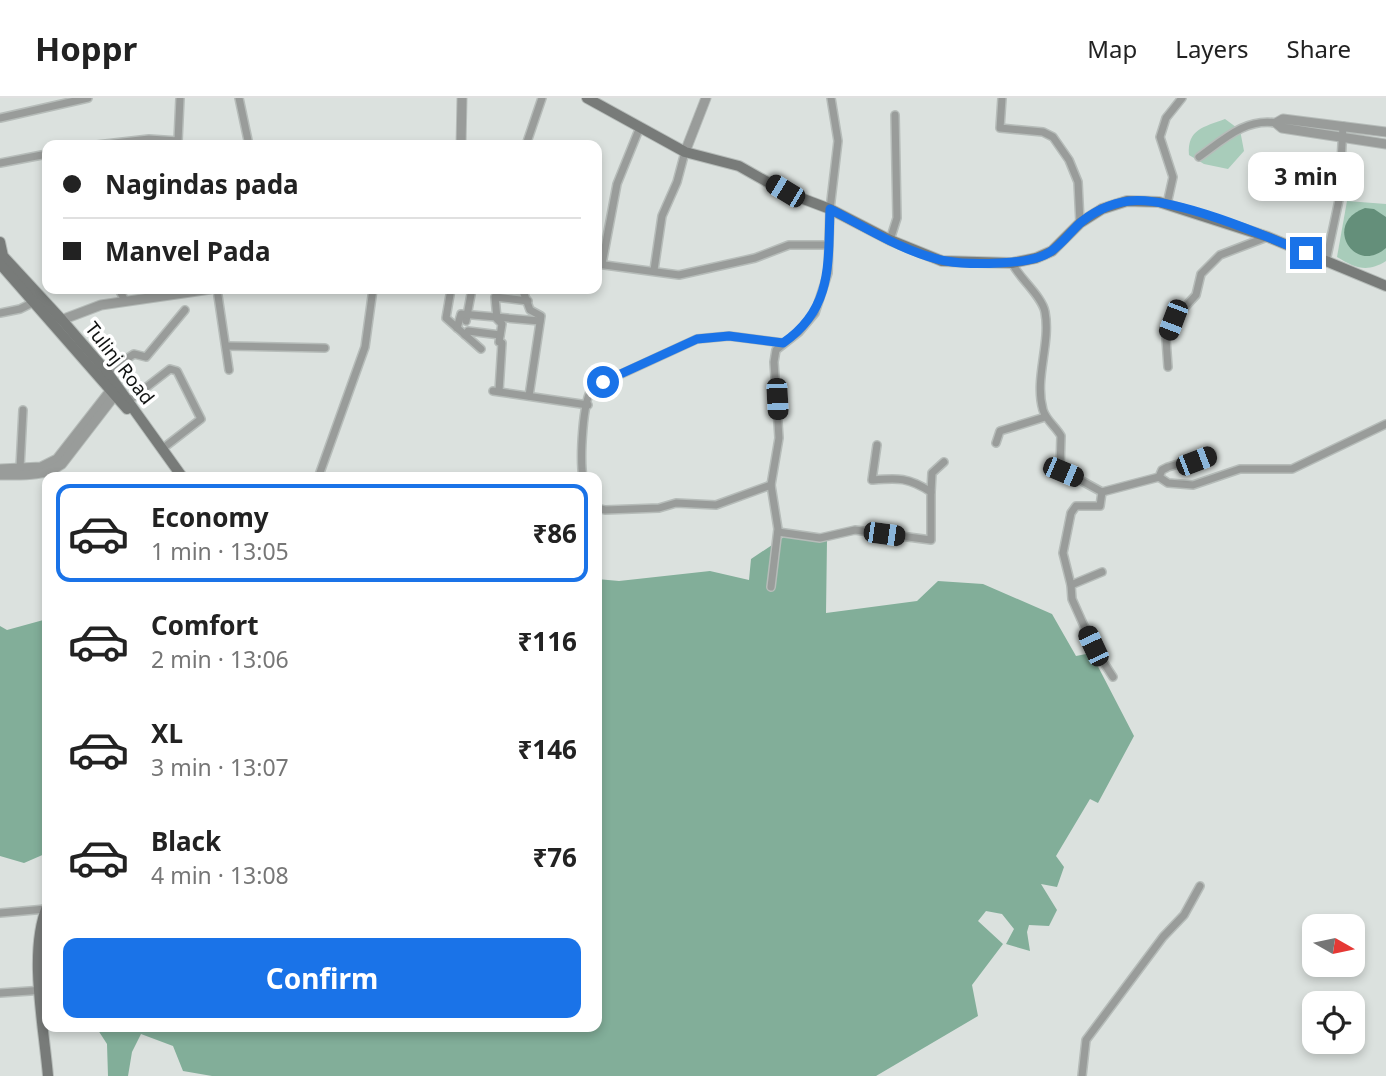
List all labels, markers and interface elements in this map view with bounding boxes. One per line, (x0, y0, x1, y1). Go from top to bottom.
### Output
text: Hoppr (35, 26, 137, 71)
text: Map (1087, 32, 1137, 65)
text: Layers (1175, 32, 1249, 65)
text: Share (1287, 32, 1351, 65)
callout: 3 min (1248, 152, 1364, 200)
text: 3 min (1274, 160, 1338, 192)
text: Nagindas pada (105, 166, 299, 202)
car (762, 171, 809, 211)
text: Manvel Pada (105, 233, 271, 269)
route end (1290, 237, 1322, 269)
car (1156, 297, 1191, 343)
street label: Tulinj Road (79, 316, 161, 410)
route start (587, 366, 619, 398)
car (766, 377, 789, 421)
car (1173, 444, 1220, 478)
car (1040, 454, 1087, 490)
text: Economy (151, 499, 269, 535)
icon: car (67, 502, 130, 565)
text: ₹86 (532, 515, 577, 551)
car (862, 521, 907, 547)
text: 1 min · 13:05 (151, 535, 289, 567)
text: Comfort (151, 607, 259, 643)
icon: car (67, 610, 130, 673)
text: ₹116 (518, 623, 577, 659)
car (1075, 623, 1112, 669)
text: 2 min · 13:06 (151, 643, 289, 675)
text: XL (151, 715, 183, 751)
icon: car (67, 718, 130, 781)
text: ₹146 (518, 731, 577, 767)
text: 3 min · 13:07 (151, 751, 289, 783)
text: Black (151, 823, 221, 859)
icon: car (67, 826, 130, 889)
text: ₹76 (532, 839, 577, 875)
text: 4 min · 13:08 (151, 859, 289, 891)
north arrow (1302, 914, 1365, 976)
map controls (1302, 914, 1365, 1054)
button: Confirm (63, 938, 581, 1018)
button: locate (1302, 991, 1365, 1054)

